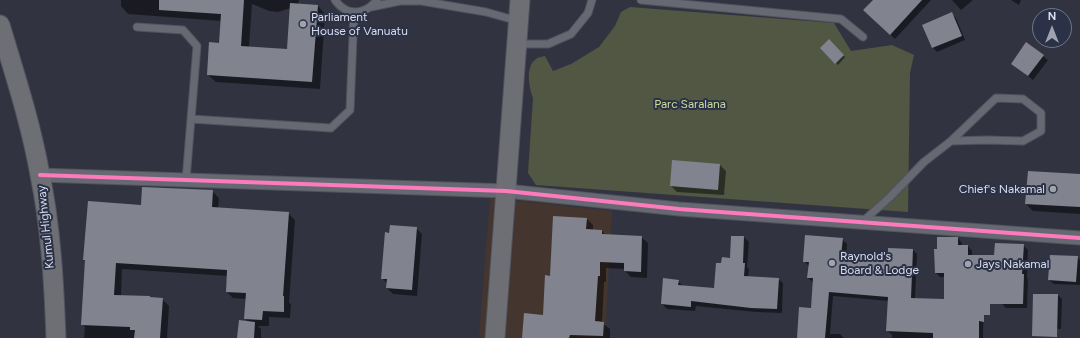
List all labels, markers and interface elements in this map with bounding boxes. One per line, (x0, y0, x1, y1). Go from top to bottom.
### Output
north arrow (1032, 8, 1072, 48)
place label: Parliament House of Vanuatu (311, 10, 408, 38)
text: N (1048, 10, 1056, 23)
marker: Parliament House of Vanuatu (298, 19, 308, 29)
park label: Parc Saralana (654, 97, 726, 111)
place label: Chief's Nakamal (959, 182, 1045, 196)
marker: Chief's Nakamal (1048, 184, 1058, 194)
street label: Kumul Highway (34, 185, 58, 269)
place label: Raynold's Board & Lodge (840, 249, 919, 277)
place label: Jays Nakamal (976, 257, 1049, 271)
marker: Raynold's Board & Lodge (827, 258, 837, 268)
marker: Jays Nakamal (963, 259, 973, 269)

